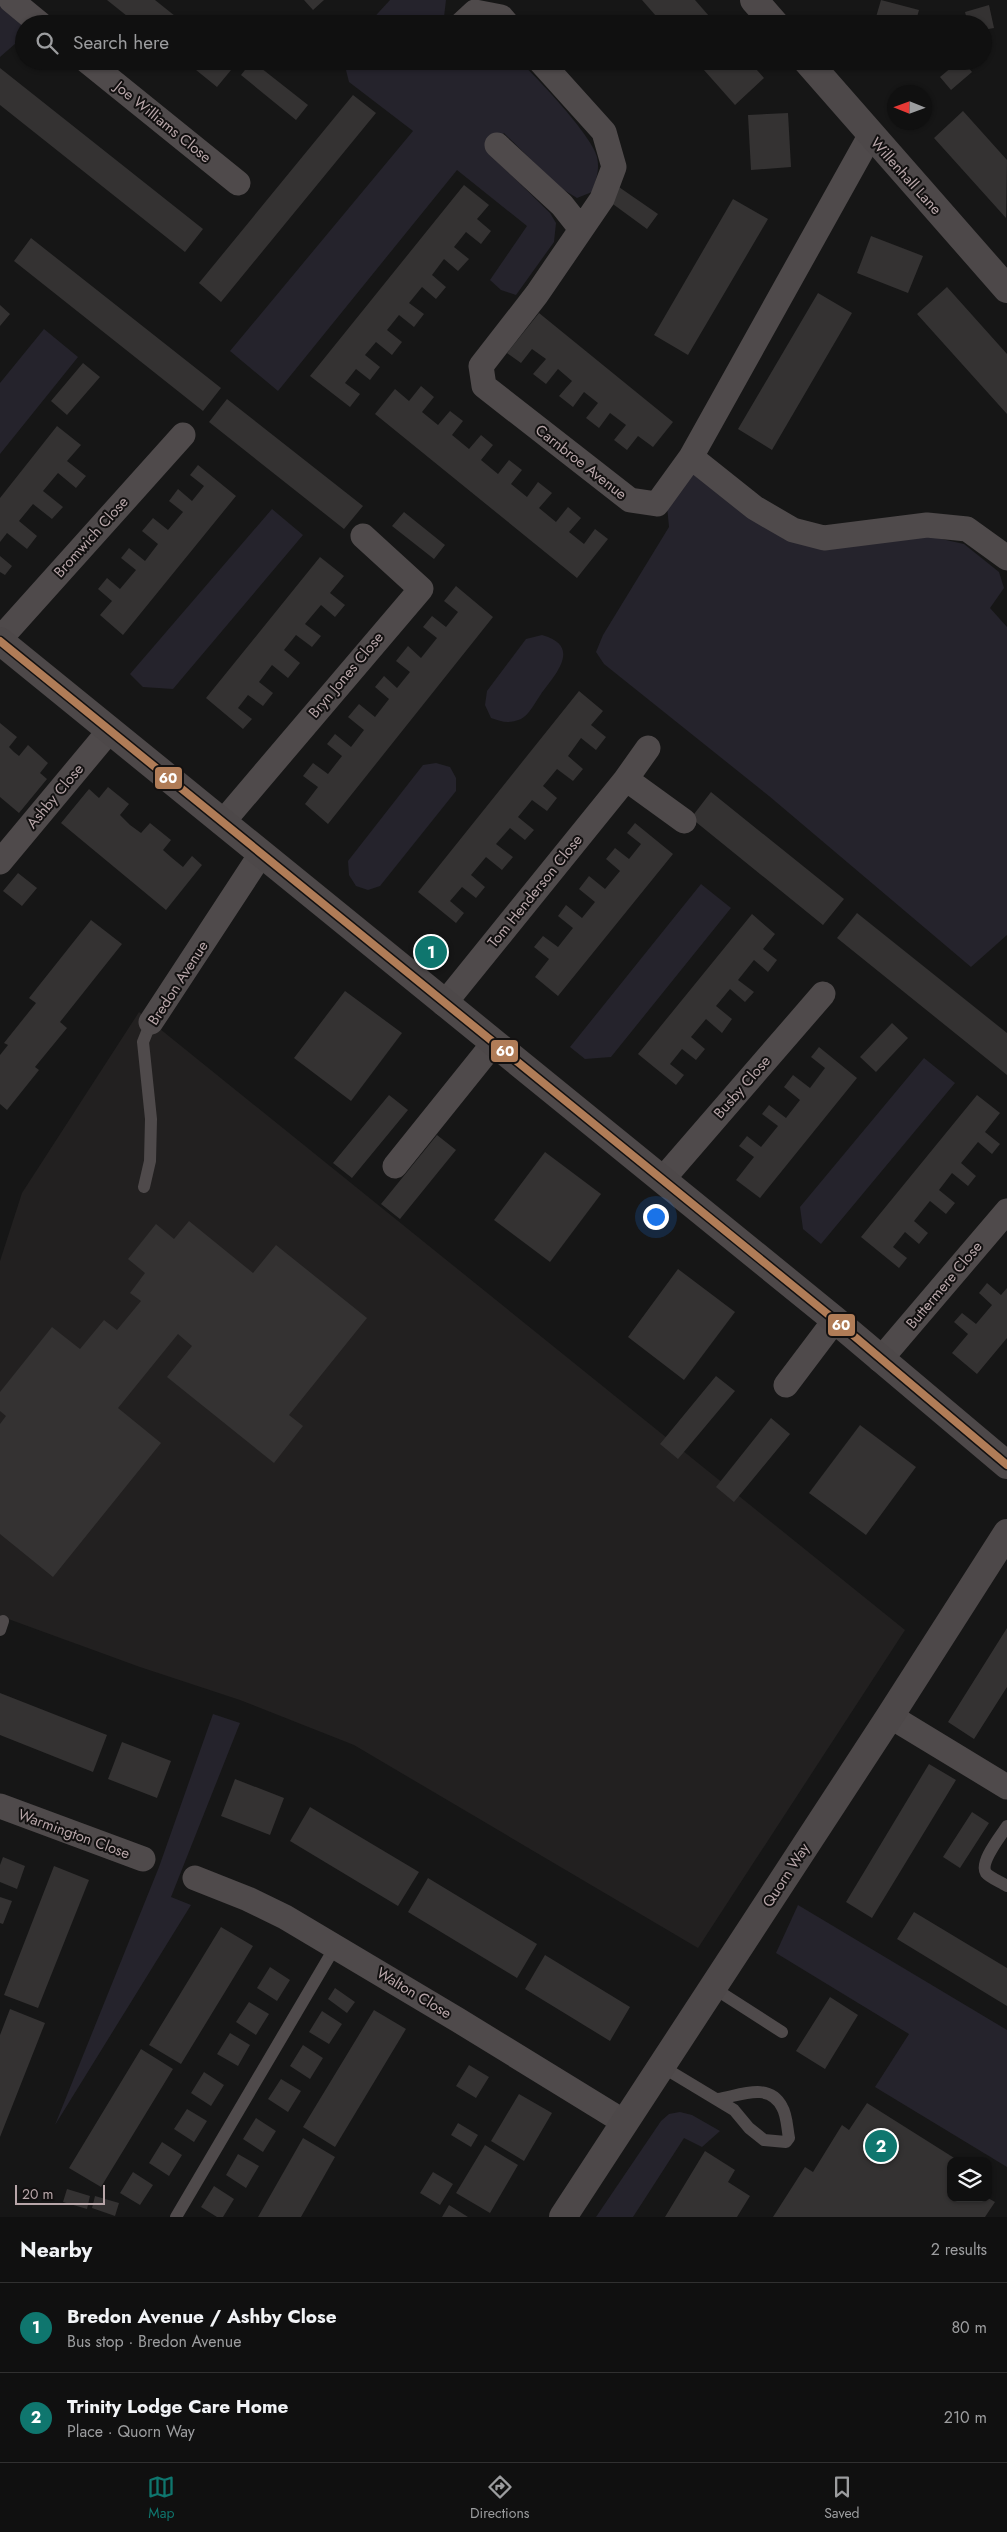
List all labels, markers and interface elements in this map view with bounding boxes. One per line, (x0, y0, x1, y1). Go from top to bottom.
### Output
search box (15, 15, 992, 70)
icon: search (33, 29, 61, 57)
text: Search here (73, 29, 169, 56)
street label: Joe Williams Close (108, 75, 216, 168)
north arrow (887, 85, 932, 130)
street label: Willenhall Lane (865, 132, 947, 220)
street label: Carnbroe Avenue (530, 419, 632, 505)
street label: Bromwich Close (49, 491, 134, 582)
street label: Bryn Jones Close (303, 627, 389, 723)
street label: Ashby Close (21, 758, 89, 833)
line badge: 60 (154, 766, 183, 790)
text: 60 (159, 768, 177, 788)
street label: Tom Henderson Close (482, 830, 588, 952)
pin: 1 (415, 933, 447, 971)
street label: Bredon Avenue (142, 936, 214, 1030)
line badge: 60 (490, 1039, 519, 1063)
text: 60 (496, 1041, 514, 1061)
street label: Busby Close (708, 1050, 776, 1123)
your location (643, 1204, 669, 1230)
street label: Buttermere Close (901, 1236, 987, 1334)
line badge: 60 (827, 1313, 856, 1337)
text: 60 (832, 1315, 850, 1335)
street label: Warmington Close (15, 1804, 133, 1865)
street label: Quorn Way (757, 1838, 815, 1911)
street label: Walton Close (372, 1962, 456, 2024)
pin: 2 (865, 2127, 897, 2165)
map controls (947, 2157, 992, 2202)
button: layers (947, 2157, 992, 2202)
scale bar (15, 2182, 105, 2205)
text: 20 m (22, 2184, 54, 2204)
text: Nearby (20, 2235, 92, 2265)
text: 2 results (931, 2238, 987, 2261)
text: Bredon Avenue / Ashby Close (67, 2303, 337, 2330)
text: 1 (32, 2316, 40, 2339)
text: 80 m (951, 2316, 987, 2339)
text: Bus stop · Bredon Avenue (67, 2330, 241, 2353)
text: Trinity Lodge Care Home (67, 2393, 288, 2420)
text: 2 (31, 2406, 41, 2429)
text: 210 m (944, 2406, 987, 2429)
text: Place · Quorn Way (67, 2420, 195, 2443)
tab: Map (147, 2473, 175, 2523)
tab: Directions (470, 2473, 529, 2523)
tab: Saved (824, 2473, 860, 2523)

